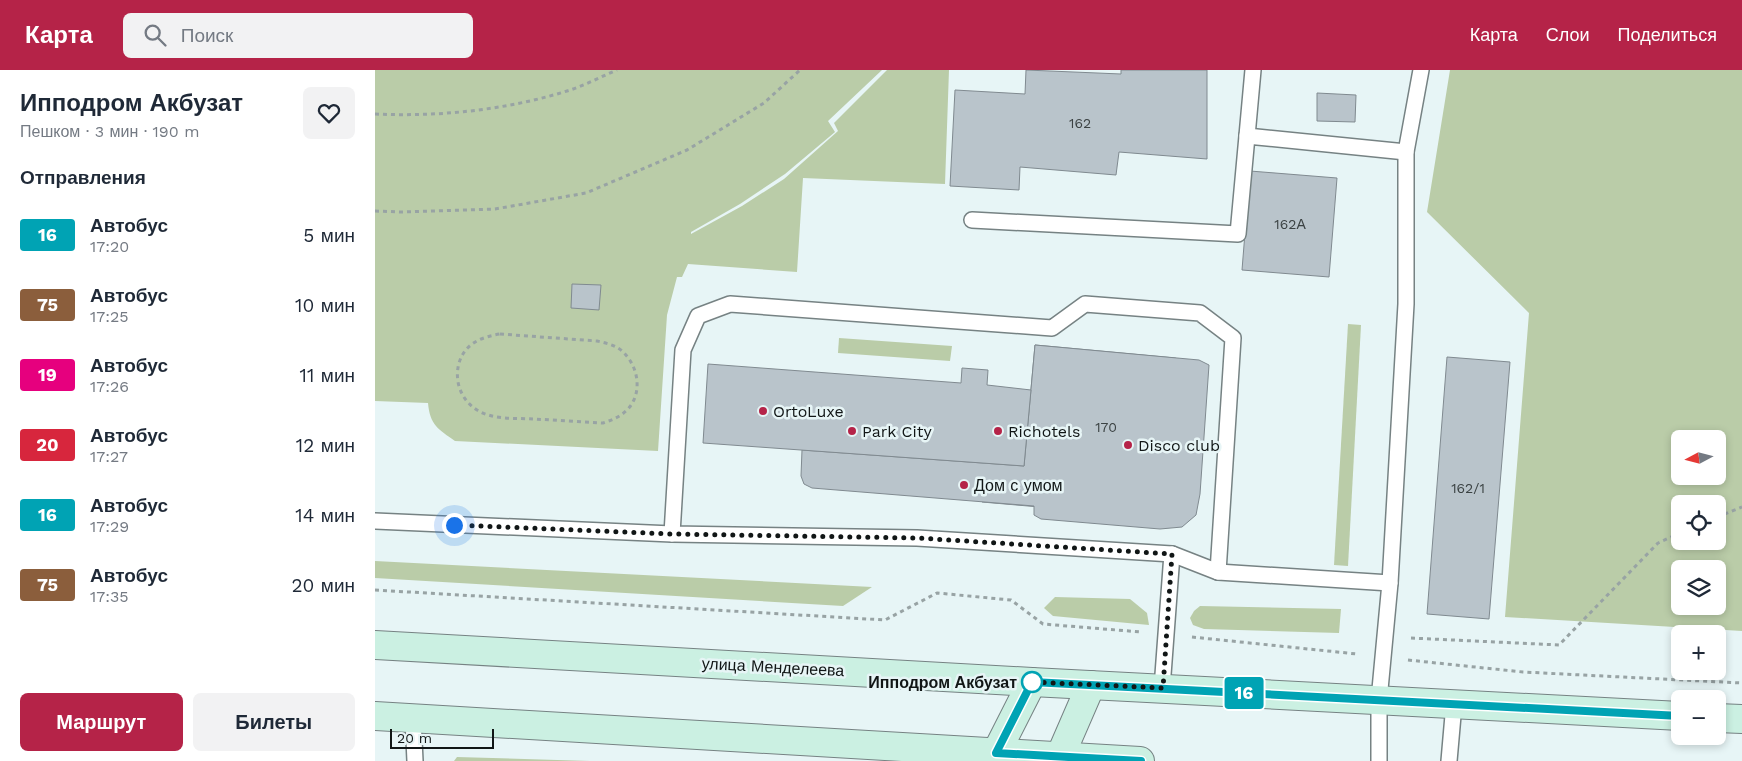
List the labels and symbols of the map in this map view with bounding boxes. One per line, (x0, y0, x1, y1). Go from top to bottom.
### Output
house number: 162 (1069, 115, 1091, 131)
house number: 162А (1274, 216, 1306, 232)
place label: OrtoLuxe (773, 402, 844, 421)
marker: OrtoLuxe (757, 405, 769, 417)
house number: 170 (1095, 419, 1117, 435)
place label: Park City (862, 422, 932, 441)
place label: Richotels (1008, 422, 1080, 441)
marker: Park City (846, 425, 858, 437)
marker: Richotels (992, 425, 1004, 437)
north arrow (1671, 430, 1726, 485)
place label: Disco club (1138, 436, 1220, 455)
marker: Disco club (1122, 439, 1134, 451)
place label: Дом с умом (974, 476, 1063, 495)
marker: Дом с умом (958, 479, 970, 491)
house number: 162/1 (1451, 480, 1485, 496)
your location (442, 513, 467, 538)
street label: улица Менделеева (701, 654, 845, 680)
marker: Ипподром Акбузат (1021, 671, 1043, 693)
place label: Ипподром Акбузат (868, 673, 1017, 692)
line badge: 16 (1221, 677, 1267, 709)
scale bar (390, 726, 494, 749)

